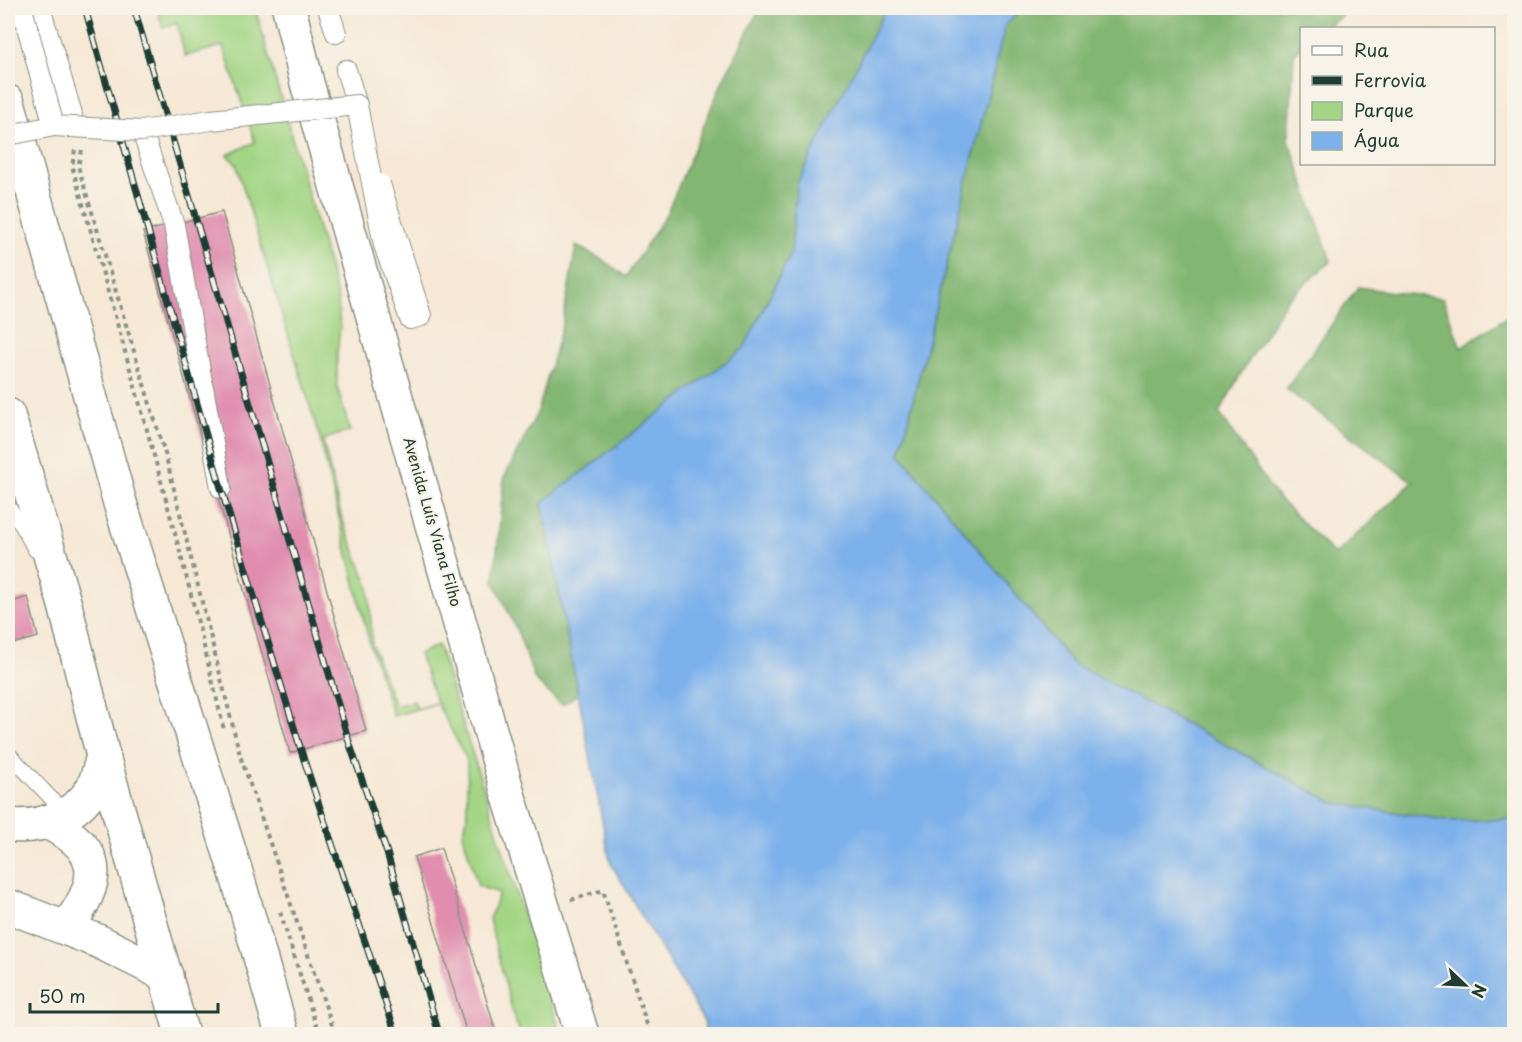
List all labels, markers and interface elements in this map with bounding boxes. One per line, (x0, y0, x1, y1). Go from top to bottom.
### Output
legend (1300, 27, 1495, 165)
text: Rua (1354, 36, 1389, 63)
text: Ferrovia (1354, 66, 1427, 93)
text: Parque (1354, 96, 1414, 123)
text: Água (1354, 126, 1400, 153)
street label: Avenida Luís Viana Filho (398, 434, 469, 609)
north arrow (1435, 955, 1495, 1015)
scale bar (30, 976, 218, 1014)
text: N (1466, 981, 1493, 1002)
text: 50 m (39, 982, 86, 1009)

